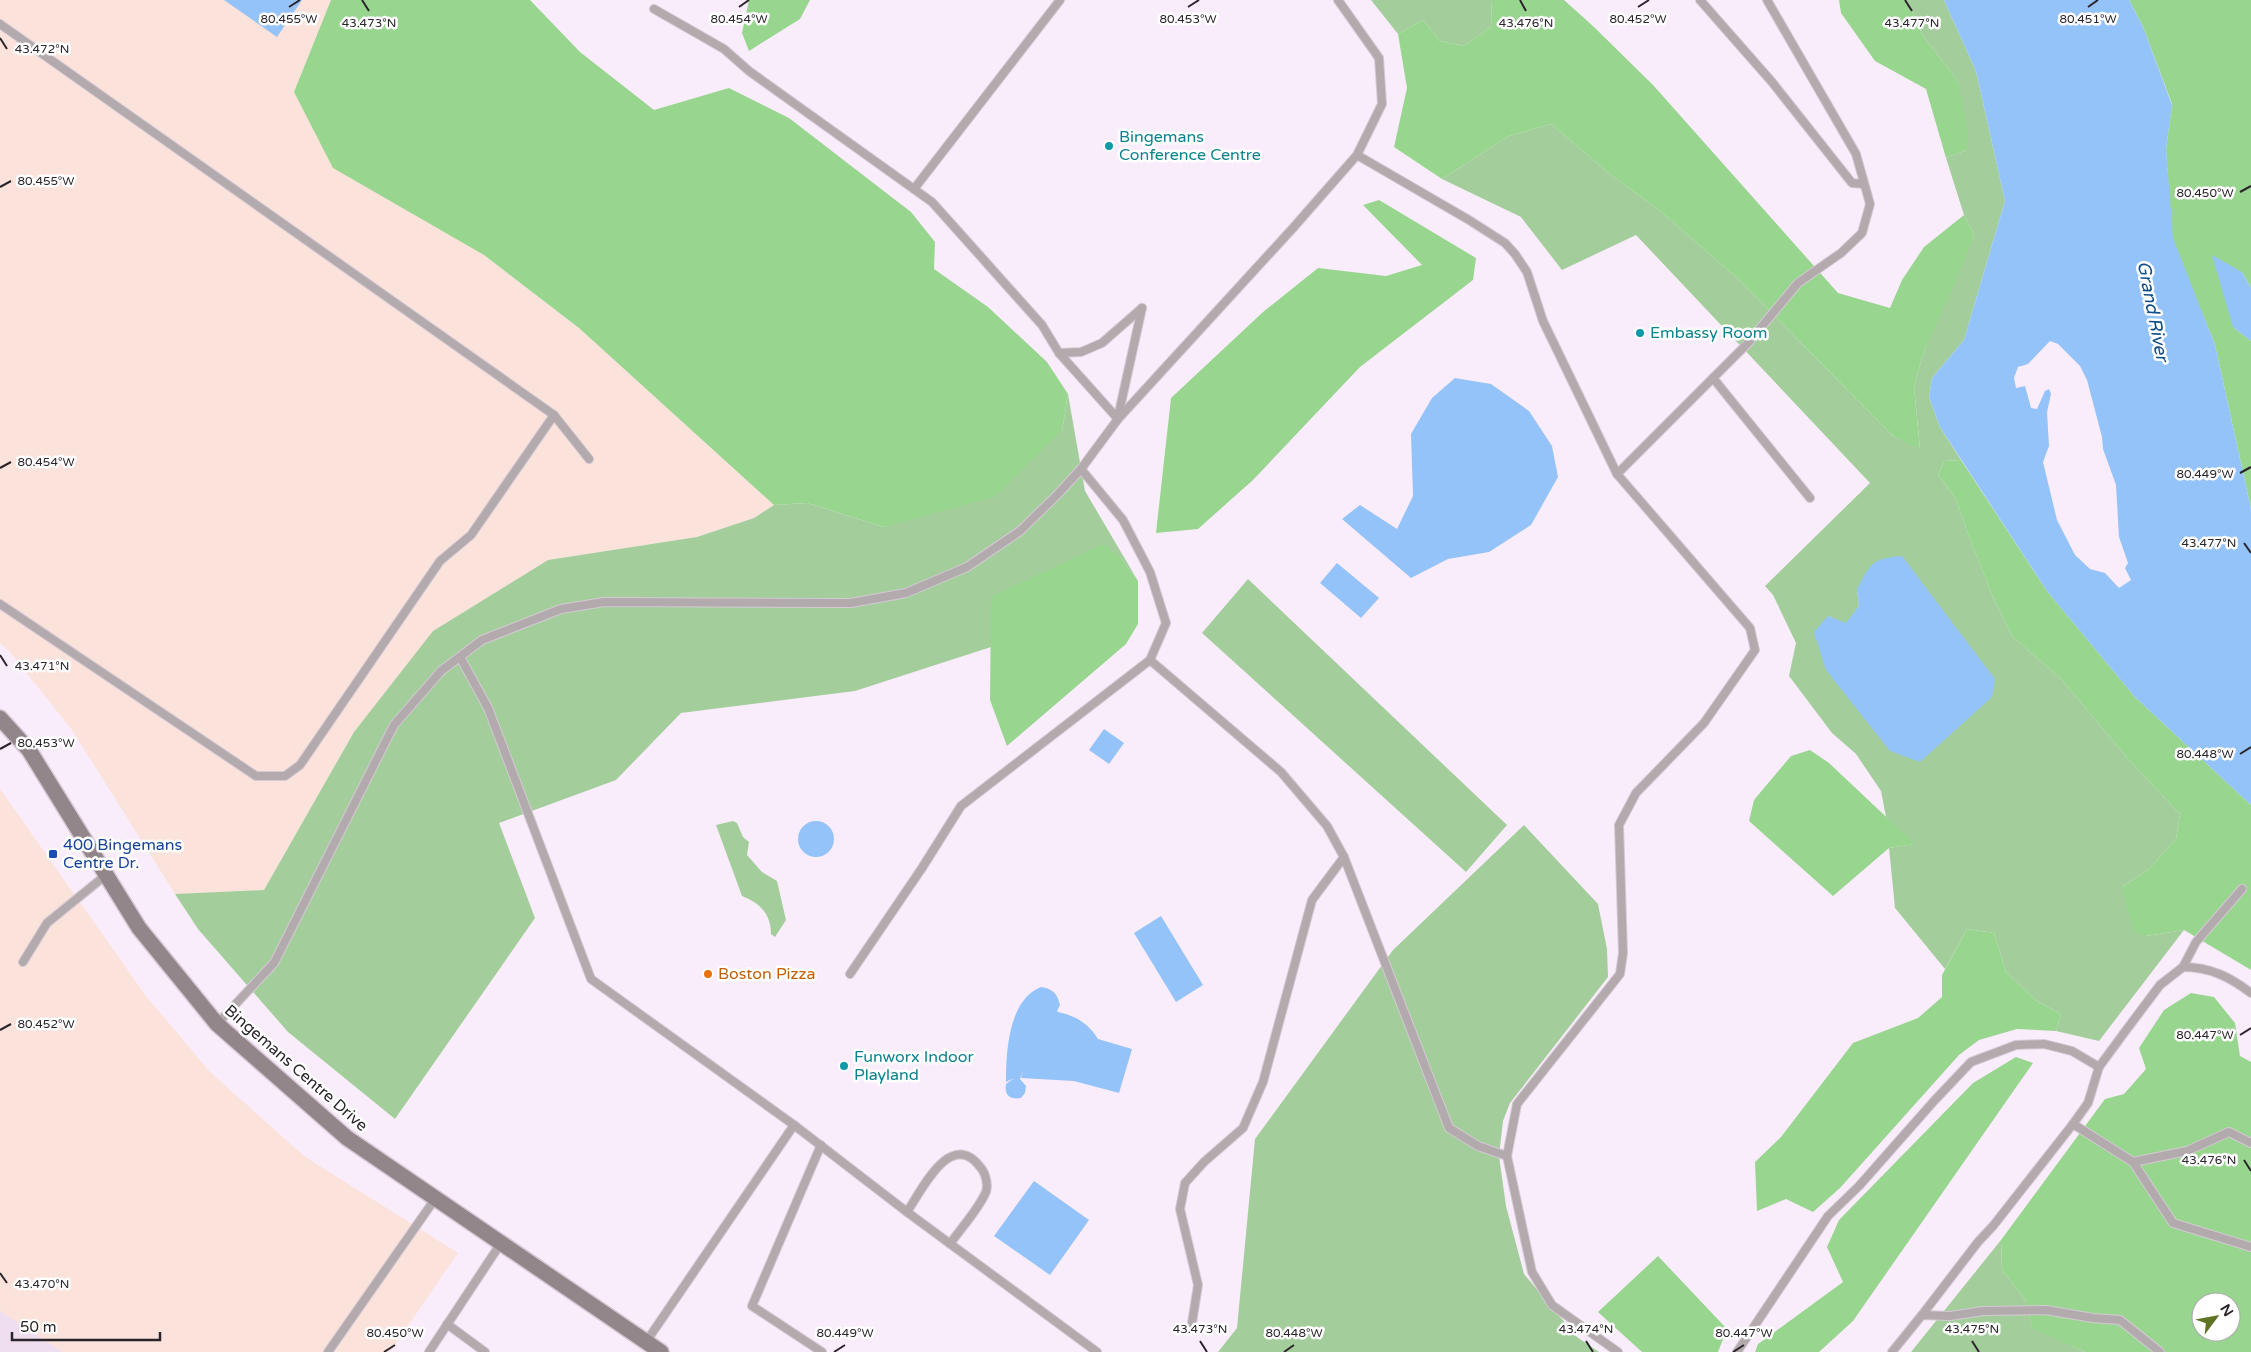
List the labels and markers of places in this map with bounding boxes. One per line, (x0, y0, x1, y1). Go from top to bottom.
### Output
place label: Bingemans Conference Centre (1119, 127, 1261, 165)
marker: Bingemans Conference Centre (1103, 140, 1115, 152)
place label: Embassy Room (1650, 323, 1767, 343)
marker: Embassy Room (1634, 327, 1646, 339)
place label: 400 Bingemans Centre Dr. (63, 835, 182, 873)
marker: 400 Bingemans Centre Dr. (47, 848, 59, 860)
place label: Boston Pizza (718, 964, 816, 984)
marker: Boston Pizza (702, 968, 714, 980)
place label: Funworx Indoor Playland (854, 1047, 974, 1085)
marker: Funworx Indoor Playland (838, 1060, 850, 1072)

